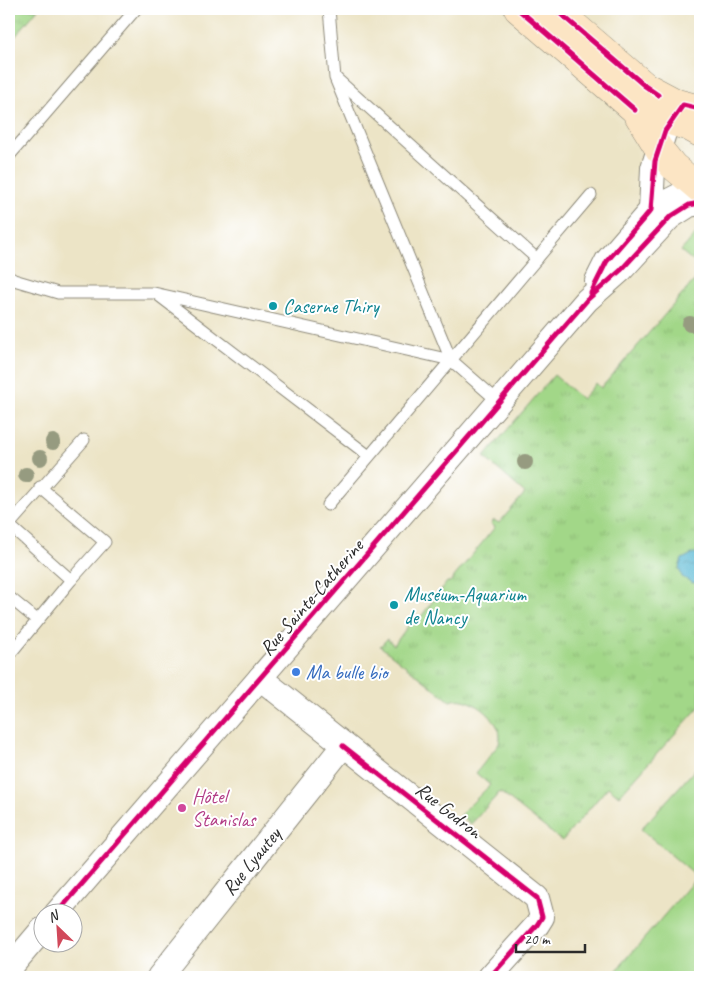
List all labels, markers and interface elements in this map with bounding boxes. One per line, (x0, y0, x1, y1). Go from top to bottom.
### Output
place label: Caserne Thiry (283, 294, 381, 319)
marker: Caserne Thiry (267, 300, 279, 312)
street label: Rue Sainte-Catherine (254, 533, 370, 661)
place label: Muséum-Aquarium de Nancy (404, 582, 527, 630)
marker: Muséum-Aquarium de Nancy (388, 599, 400, 611)
place label: Ma bulle bio (306, 660, 390, 685)
marker: Ma bulle bio (290, 666, 302, 678)
street label: Rue Godron (411, 777, 488, 845)
place label: Hôtel Stanislas (192, 784, 258, 832)
marker: Hôtel Stanislas (176, 802, 188, 814)
street label: Rue Lyautey (217, 821, 288, 900)
north arrow (32, 904, 82, 954)
text: N (45, 906, 62, 926)
scale bar (516, 921, 585, 953)
text: 20 m (524, 930, 551, 949)

